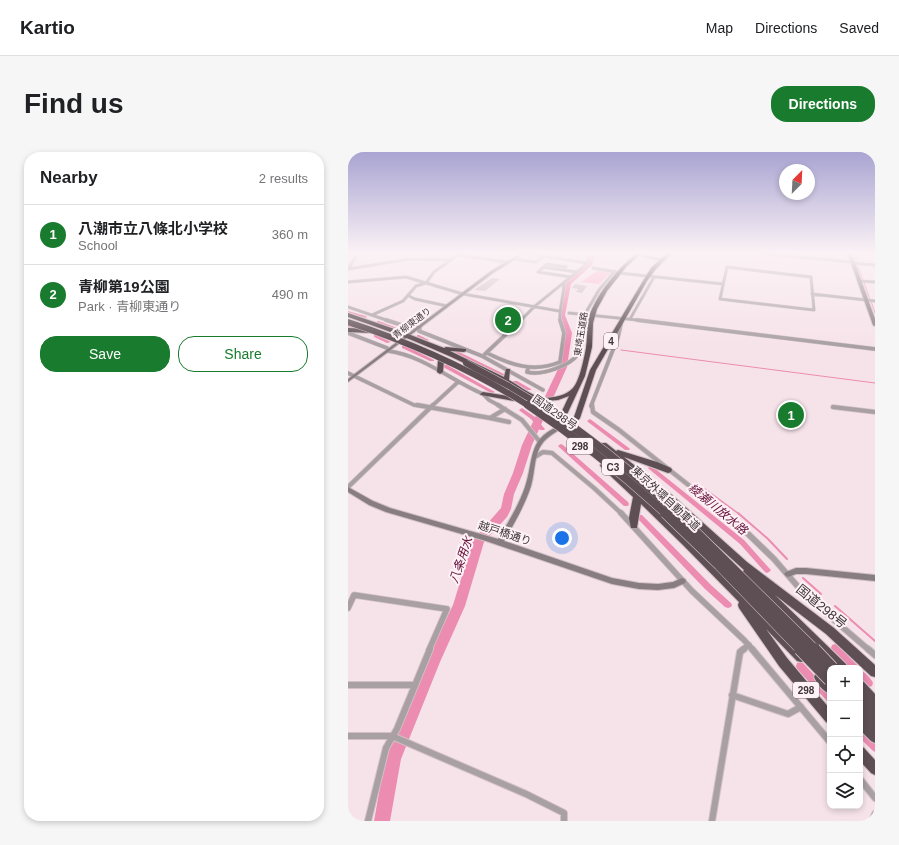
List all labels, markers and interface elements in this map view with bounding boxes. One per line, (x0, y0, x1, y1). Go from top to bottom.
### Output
text: Kartio (20, 17, 75, 38)
text: Map (706, 20, 733, 36)
text: Directions (755, 20, 817, 36)
text: Saved (839, 20, 879, 36)
button: Directions (771, 86, 875, 122)
text: Find us (24, 88, 124, 119)
north arrow (779, 164, 815, 200)
text: Nearby (40, 168, 98, 187)
text: 2 results (259, 171, 308, 186)
text: 八潮市立八條北小学校 (78, 220, 228, 237)
text: 1 (49, 227, 57, 242)
text: 360 m (272, 227, 308, 242)
text: School (78, 238, 118, 253)
text: 青柳第19公園 (78, 278, 170, 295)
text: 2 (49, 287, 57, 302)
text: 490 m (272, 287, 308, 302)
text: Park · 青柳東通り (78, 299, 181, 314)
street label: 青柳東通り (391, 305, 433, 341)
pin: 2 (495, 305, 521, 335)
street label: 東埼玉道路 (573, 311, 589, 357)
road number: 4 (604, 333, 618, 349)
button: Save (40, 336, 170, 372)
button: Share (178, 336, 308, 372)
street label: 国道298号 (531, 392, 579, 432)
pin: 1 (778, 400, 804, 430)
road number: 298 (567, 438, 593, 454)
road number: C3 (602, 459, 624, 475)
street label: 東京外環自動車道 (630, 464, 702, 532)
water label: 綾瀬川放水路 (686, 480, 751, 538)
street label: 越戸橋通り (477, 519, 533, 547)
your location (552, 528, 572, 548)
water label: 八条用水 (447, 533, 476, 585)
street label: 国道298号 (793, 581, 850, 631)
map controls (827, 665, 863, 809)
button: + (827, 665, 863, 701)
road number: 298 (793, 682, 819, 698)
button: − (827, 701, 863, 737)
button: locate (827, 737, 863, 773)
button: layers (827, 773, 863, 809)

